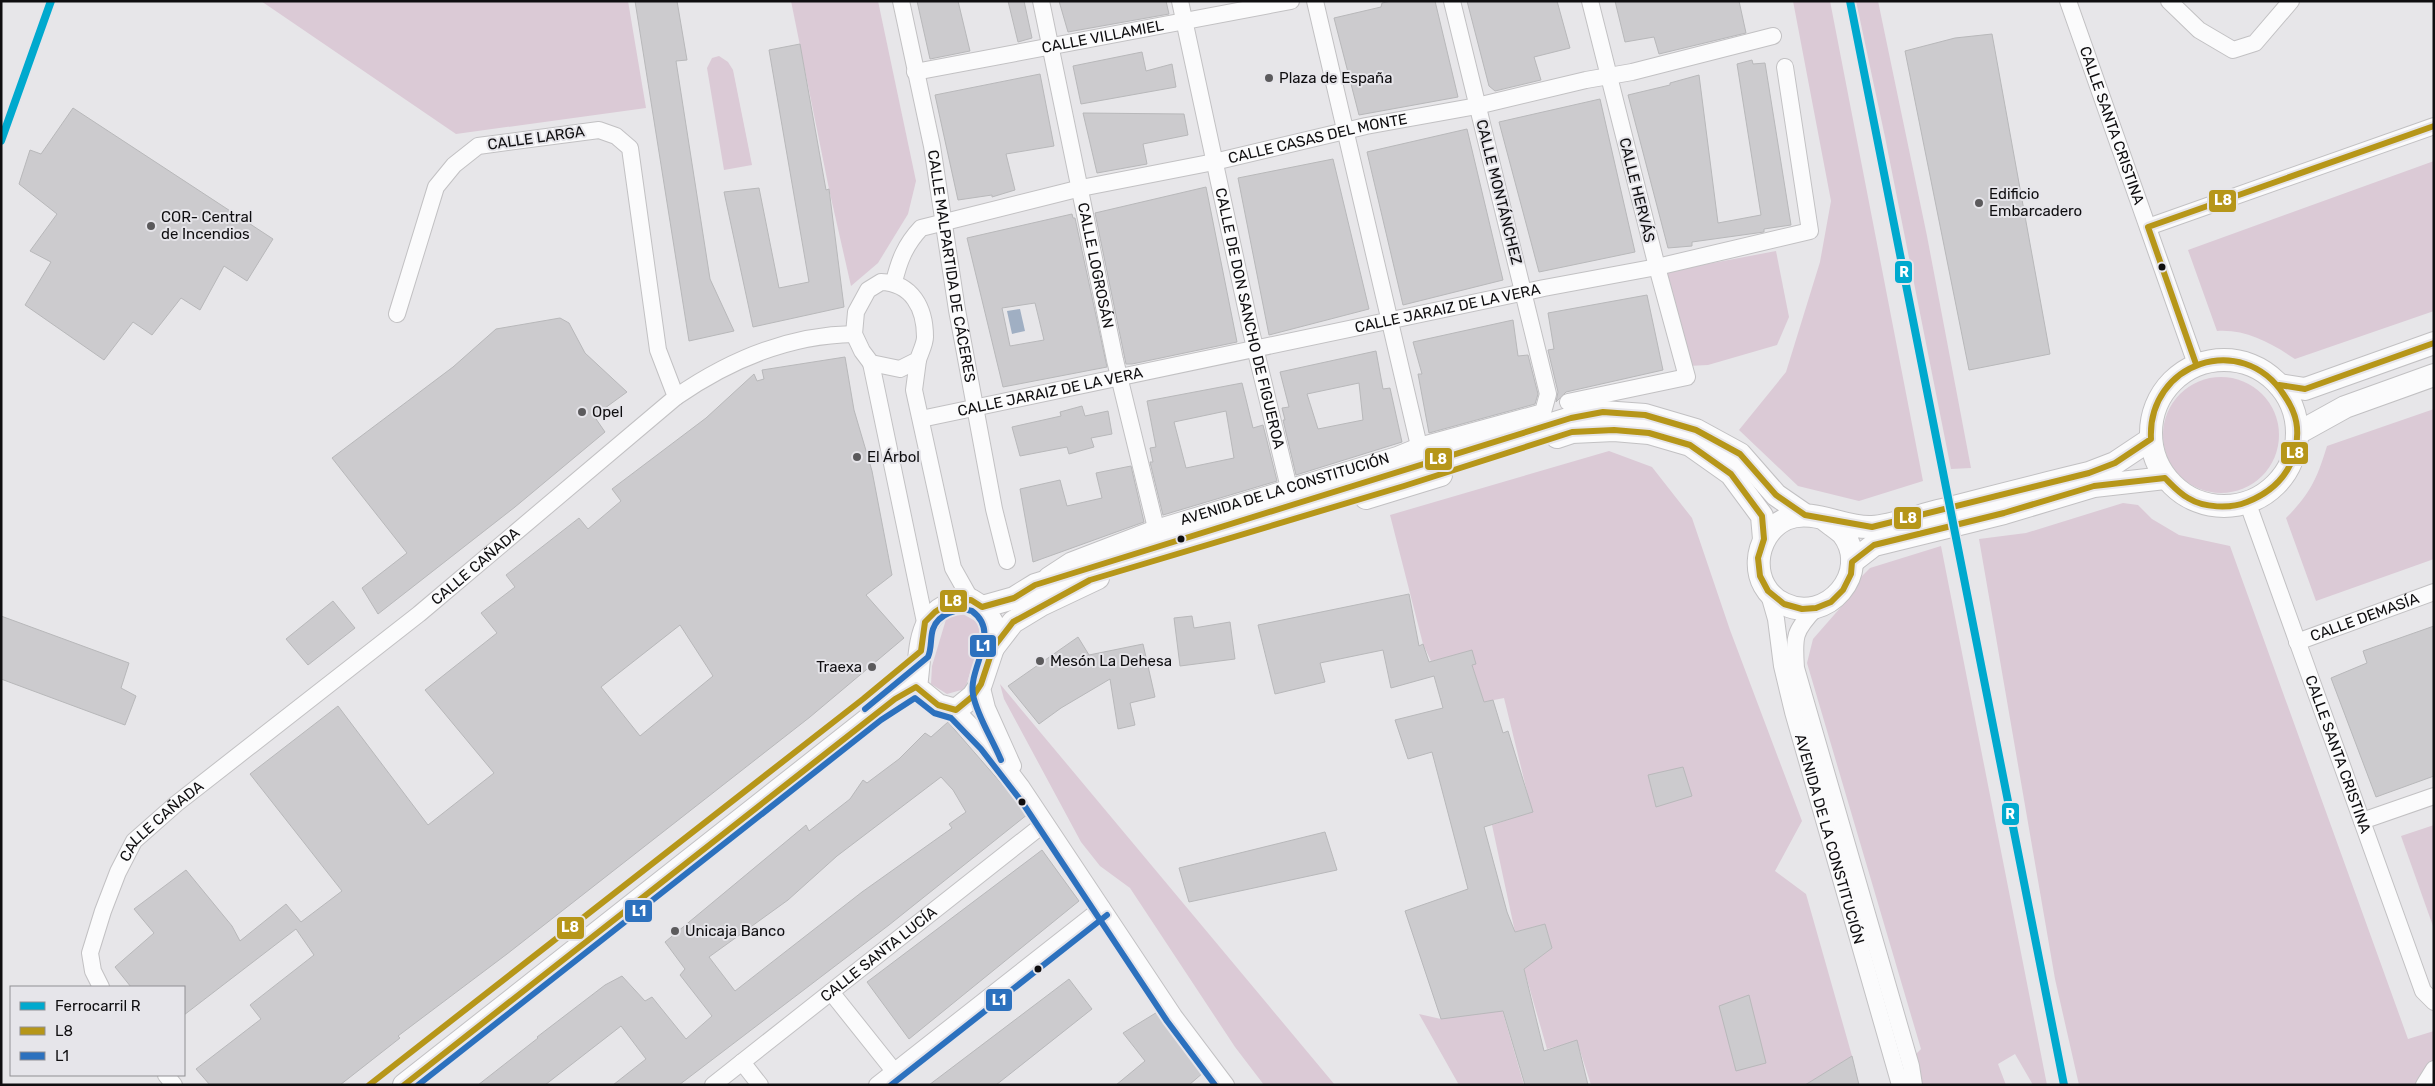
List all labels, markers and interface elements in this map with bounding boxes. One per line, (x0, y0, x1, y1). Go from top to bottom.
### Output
street label: CALLE VILLAMIEL (1040, 16, 1166, 57)
street label: CALLE SANTA CRISTINA (2076, 44, 2148, 207)
place label: Plaza de España (1279, 69, 1392, 87)
marker: Plaza de España (1263, 72, 1275, 84)
street label: CALLE CASAS DEL MONTE (1226, 110, 1409, 167)
street label: CALLE MONTÁNCHEZ (1472, 118, 1526, 266)
street label: CALLE LARGA (486, 122, 586, 154)
street label: CALLE HERVÁS (1615, 136, 1659, 244)
street label: CALLE MALPARTIDA DE CÁCERES (924, 149, 979, 384)
place label: Edificio Embarcadero (1989, 185, 2082, 220)
street label: CALLE DE DON SANCHO DE FIGUEROA (1211, 186, 1288, 451)
line badge: L8 (2208, 189, 2237, 213)
text: L8 (2214, 192, 2232, 209)
marker: Edificio Embarcadero (1973, 197, 1985, 209)
street label: CALLE LOGROSÁN (1074, 201, 1117, 330)
place label: COR- Central de Incendios (161, 208, 252, 243)
marker: COR- Central de Incendios (145, 220, 157, 232)
line badge: R (1894, 260, 1913, 284)
unlabelled marker (2157, 262, 2167, 272)
text: R (1899, 264, 1909, 281)
street label: CALLE JARAIZ DE LA VERA (1353, 280, 1542, 337)
street label: CALLE JARAIZ DE LA VERA (956, 364, 1145, 420)
place label: Opel (592, 403, 623, 421)
marker: Opel (576, 406, 588, 418)
line badge: L8 (2280, 441, 2309, 465)
text: L8 (2286, 445, 2304, 462)
line badge: L8 (1424, 447, 1453, 471)
place label: El Árbol (867, 448, 920, 466)
street label: AVENIDA DE LA CONSTITUCIÓN (1178, 449, 1391, 529)
marker: El Árbol (851, 451, 863, 463)
text: L8 (1429, 451, 1447, 468)
line badge: L8 (1893, 506, 1922, 530)
text: L8 (1899, 510, 1917, 527)
street label: CALLE CAÑADA (427, 524, 523, 609)
unlabelled marker (1176, 534, 1186, 544)
line badge: L8 (939, 589, 968, 613)
street label: CALLE DEMASÍA (2308, 589, 2421, 645)
text: L8 (944, 593, 962, 610)
line badge: L1 (969, 634, 997, 658)
text: L1 (976, 638, 990, 655)
place label: Mesón La Dehesa (1050, 652, 1172, 670)
marker: Mesón La Dehesa (1034, 655, 1046, 667)
place label: Traexa (816, 658, 862, 676)
marker: Traexa (866, 661, 878, 673)
street label: CALLE SANTA CRISTINA (2301, 673, 2375, 836)
street label: AVENIDA DE LA CONSTITUCIÓN (1791, 732, 1868, 946)
street label: CALLE CAÑADA (116, 777, 207, 865)
unlabelled marker (1017, 797, 1027, 807)
line badge: R (2001, 802, 2020, 826)
text: R (2005, 806, 2015, 823)
line badge: L1 (624, 899, 653, 923)
text: L1 (632, 903, 646, 920)
street label: CALLE SANTA LUCÍA (817, 903, 940, 1006)
line badge: L8 (556, 916, 585, 940)
text: L8 (561, 919, 579, 936)
place label: Unicaja Banco (685, 922, 785, 940)
marker: Unicaja Banco (669, 925, 681, 937)
unlabelled marker (1033, 964, 1043, 974)
legend (10, 986, 185, 1076)
line badge: L1 (985, 988, 1013, 1012)
text: L1 (992, 992, 1006, 1009)
text: Ferrocarril R (55, 997, 141, 1015)
text: L8 (55, 1022, 73, 1040)
text: L1 (55, 1047, 69, 1065)

